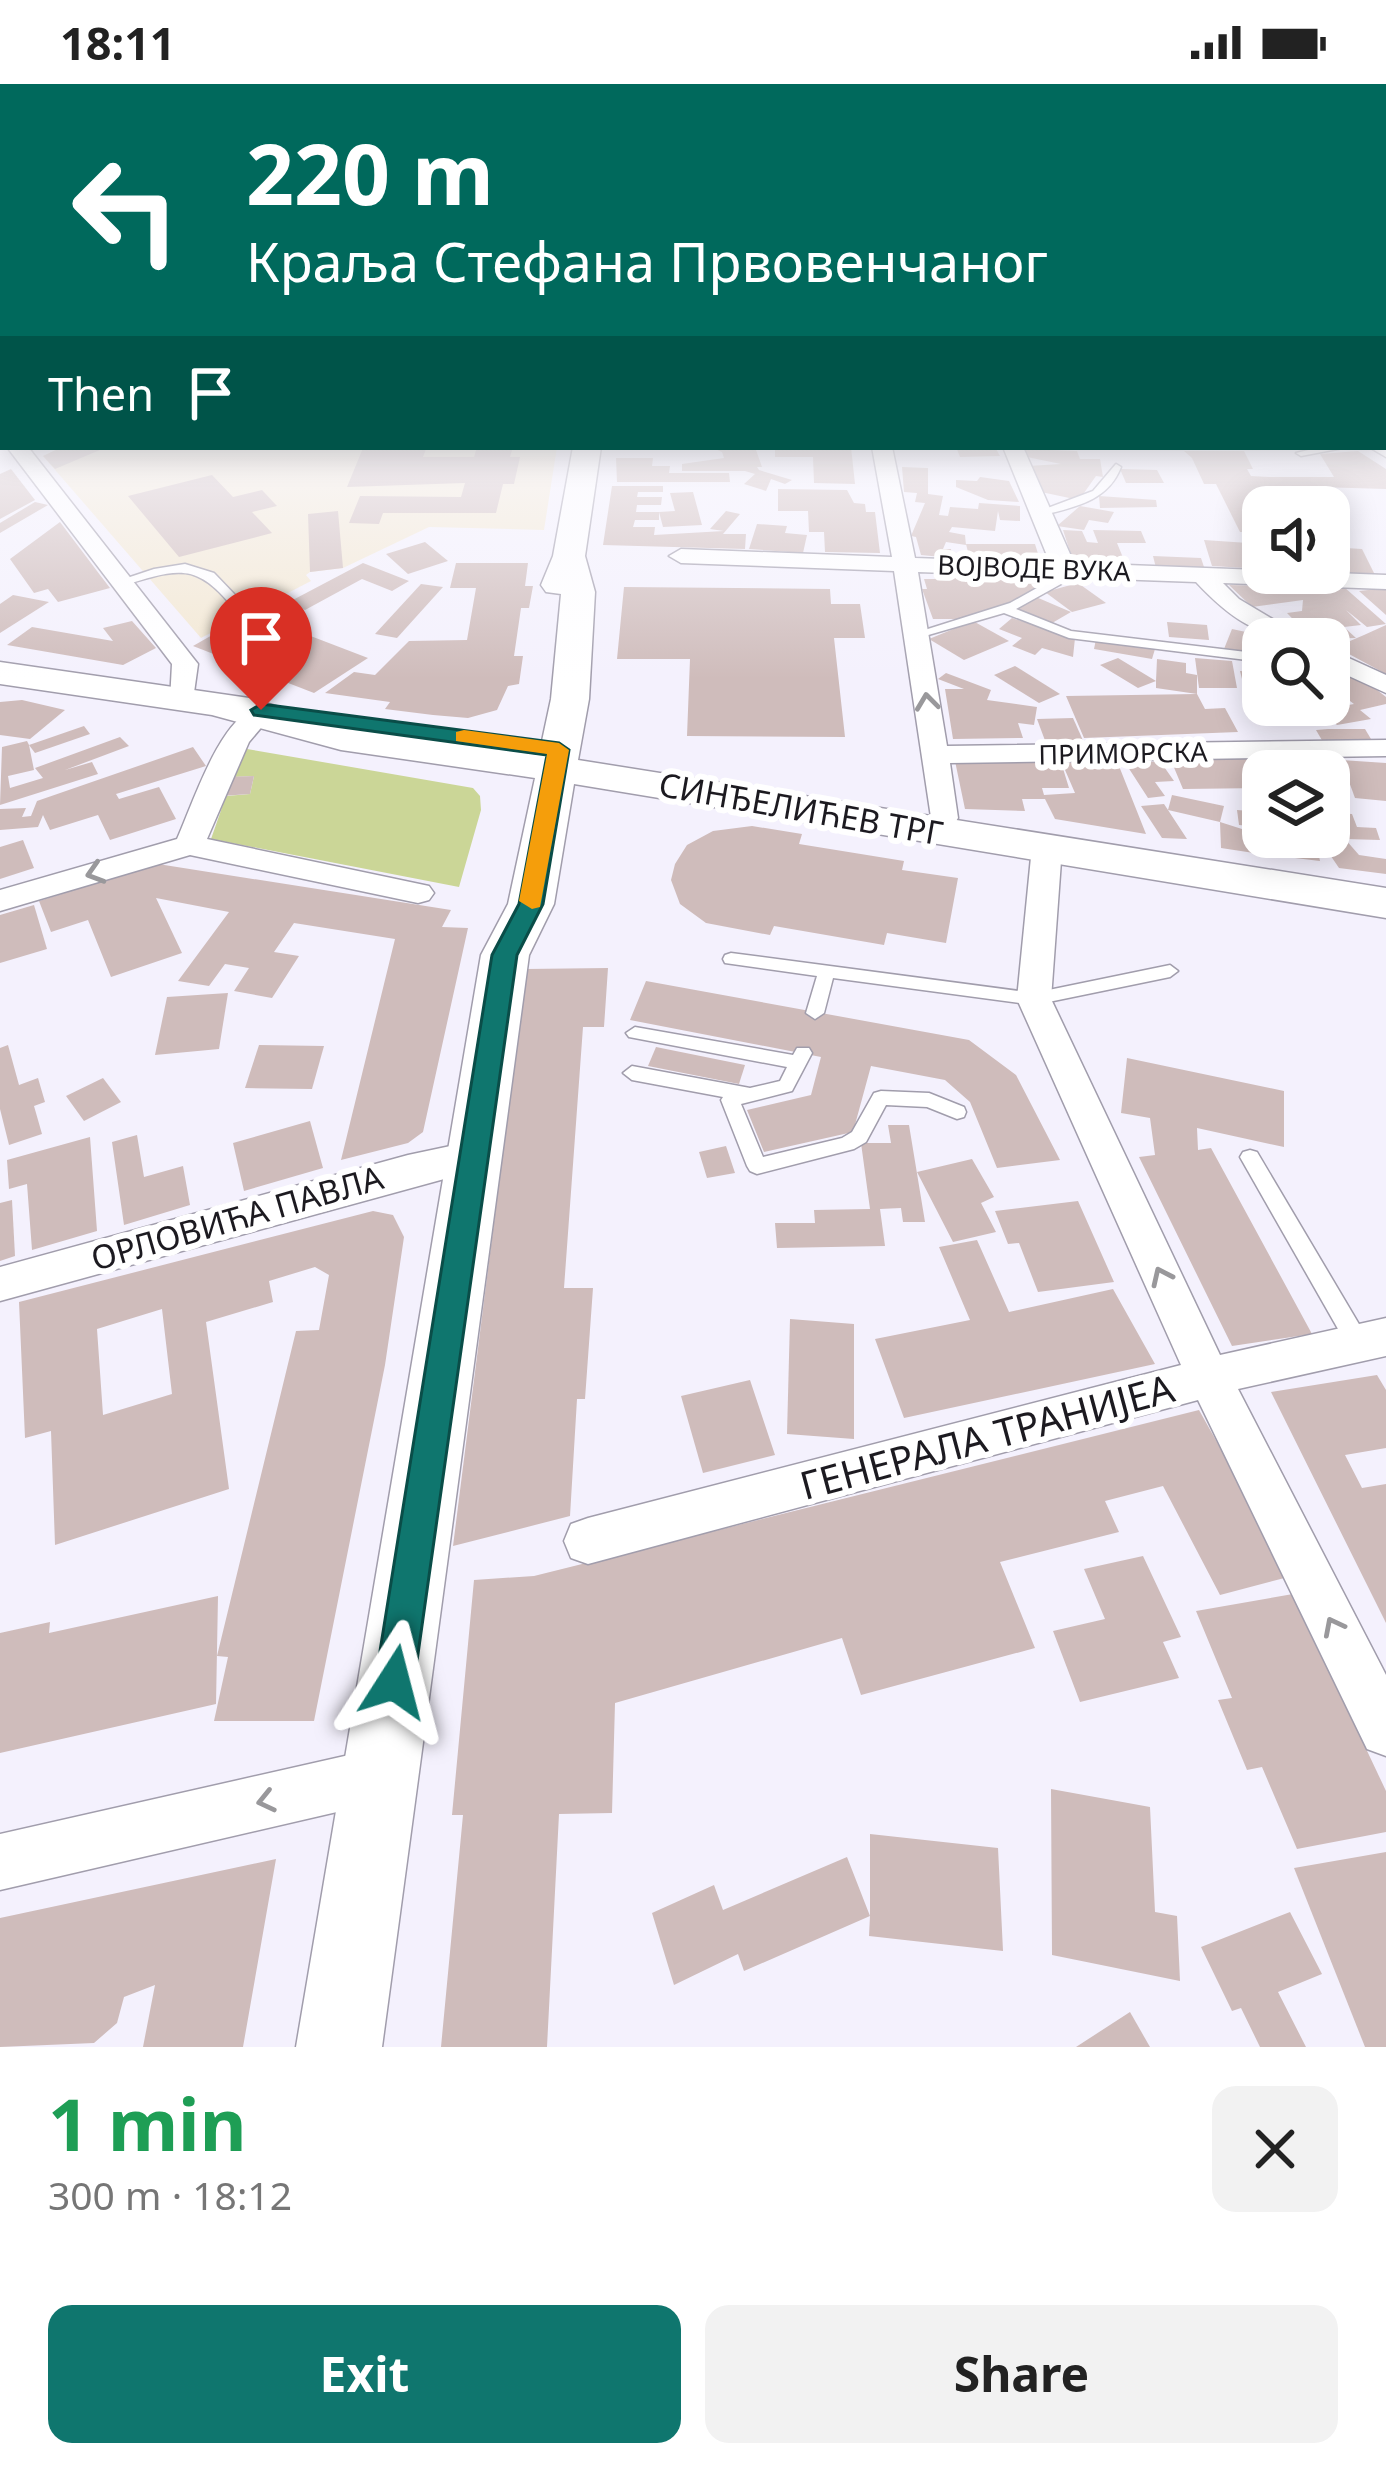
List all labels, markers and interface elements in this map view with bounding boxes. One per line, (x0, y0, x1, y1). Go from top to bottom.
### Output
text: 18:11 (60, 12, 176, 73)
text: 220 m (246, 115, 494, 230)
icon: left (48, 132, 204, 288)
text: Краља Стефана Првовенчаног (246, 224, 1048, 298)
icon: arrive (178, 360, 244, 426)
text: Then (48, 363, 154, 424)
map controls (1242, 486, 1350, 858)
button: sound (1242, 486, 1350, 594)
street label: ВОЈВОДЕ ВУКА (937, 546, 1132, 589)
pin (210, 587, 312, 710)
icon: arrive (228, 605, 294, 671)
button: search (1242, 618, 1350, 726)
one-way arrow (914, 693, 940, 712)
street label: ПРИМОРСКА (1038, 733, 1209, 772)
button: layers (1242, 750, 1350, 858)
street label: СИНЂЕЛИЋЕВ ТРГ (656, 761, 947, 856)
one-way arrow (85, 859, 106, 884)
street label: ОРЛОВИЋА ПАВЛА (86, 1154, 389, 1281)
one-way arrow (1152, 1267, 1175, 1288)
street label: ГЕНЕРАЛА ТРАНИЈЕА (794, 1360, 1179, 1511)
one-way arrow (1325, 1616, 1348, 1638)
position arrow (331, 1619, 457, 1745)
one-way arrow (256, 1787, 276, 1812)
text: 1 min (48, 2074, 246, 2172)
button: close (1212, 2086, 1338, 2212)
text: 300 m · 18:12 (48, 2168, 292, 2221)
button: Exit (48, 2305, 681, 2443)
button: Share (705, 2305, 1338, 2443)

